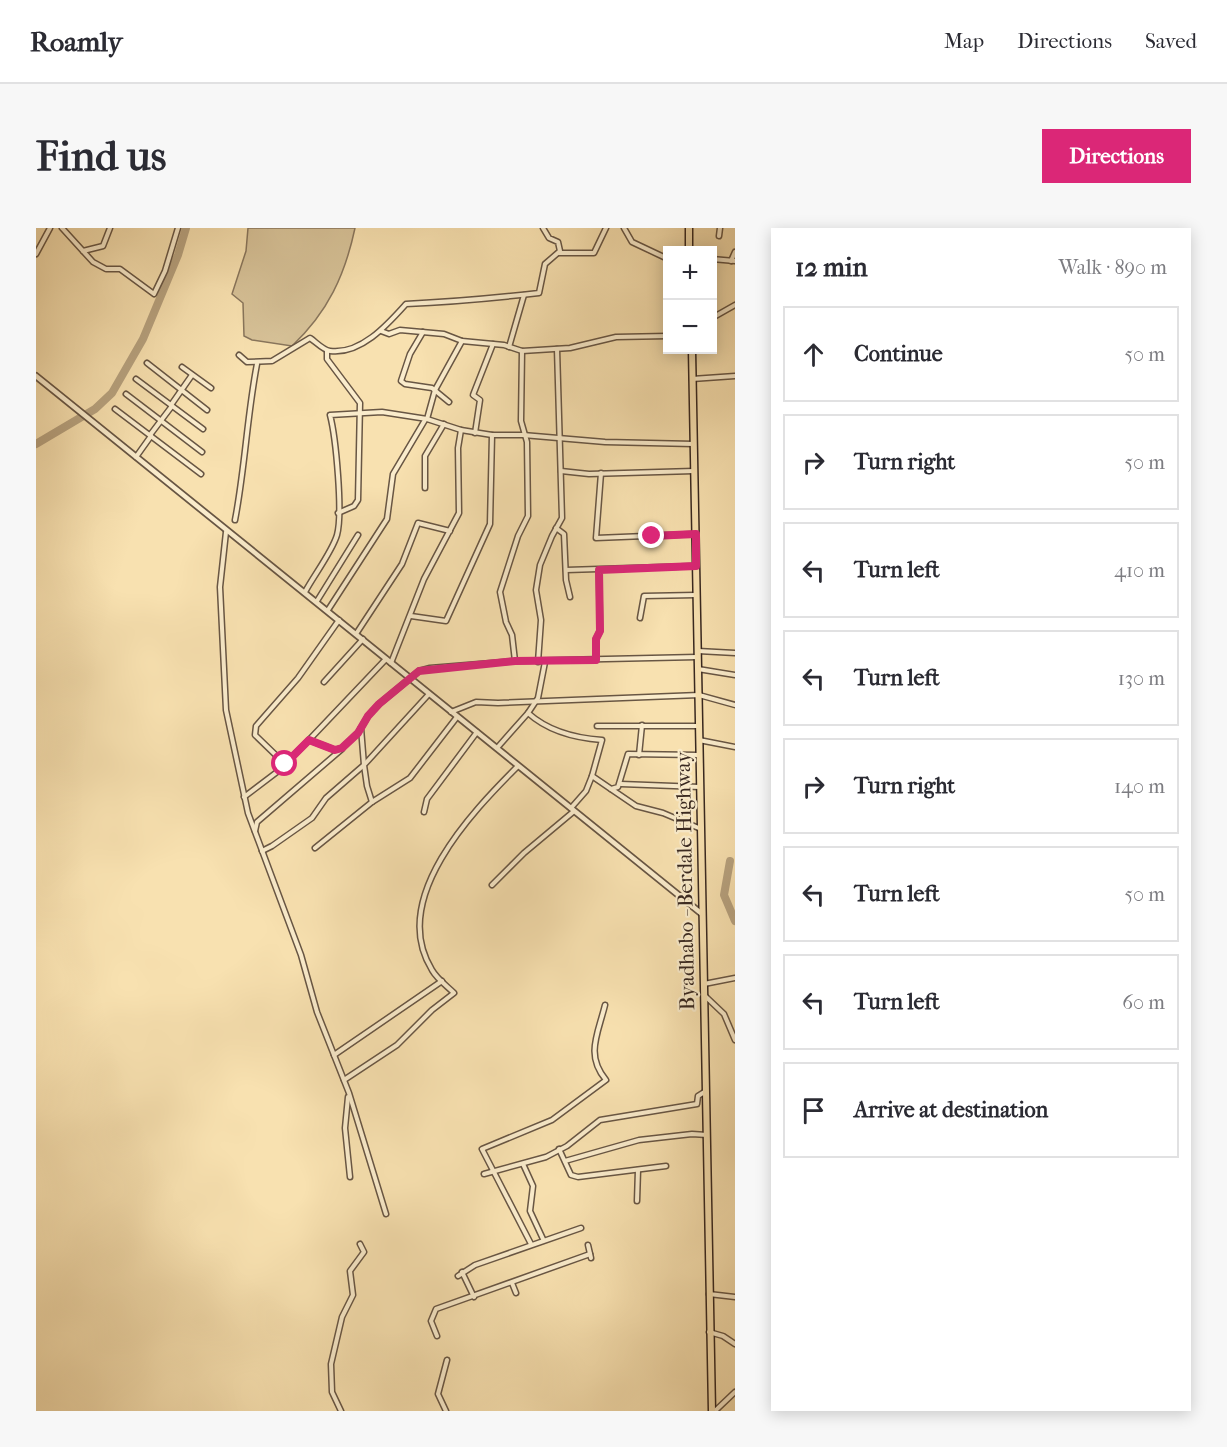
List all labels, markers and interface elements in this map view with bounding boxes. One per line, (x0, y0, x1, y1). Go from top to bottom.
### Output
text: Roamly (30, 25, 122, 58)
text: Map (944, 29, 984, 53)
text: Directions (1017, 29, 1112, 53)
text: Saved (1145, 29, 1197, 53)
button: Directions (1042, 129, 1191, 183)
text: Find us (36, 132, 166, 181)
map controls (663, 246, 717, 354)
button: + (663, 246, 717, 300)
text: 12 min (795, 252, 868, 283)
text: Walk · 890 m (1059, 256, 1167, 279)
button: − (663, 300, 717, 354)
icon: ahead (797, 338, 830, 371)
text: Continue (854, 341, 943, 367)
text: 50 m (1124, 343, 1165, 366)
icon: right (797, 446, 830, 479)
text: Turn right (854, 449, 955, 475)
text: 50 m (1124, 451, 1165, 474)
route end (638, 522, 664, 548)
icon: left (797, 554, 830, 587)
text: Turn left (854, 557, 940, 583)
text: 410 m (1114, 559, 1165, 582)
icon: left (797, 662, 830, 695)
text: Turn left (854, 665, 940, 691)
text: 130 m (1118, 667, 1165, 690)
route start (271, 750, 297, 776)
street label: Byadhabo - Berdale Highway (671, 750, 699, 1011)
icon: right (797, 770, 830, 803)
text: Turn right (854, 773, 955, 799)
text: 140 m (1114, 775, 1165, 798)
icon: left (797, 878, 830, 911)
text: Turn left (854, 881, 940, 907)
text: 50 m (1124, 883, 1165, 906)
icon: left (797, 986, 830, 1019)
text: Turn left (854, 989, 940, 1015)
text: 60 m (1122, 991, 1165, 1014)
icon: arrive (797, 1094, 830, 1127)
text: Arrive at destination (854, 1097, 1048, 1123)

